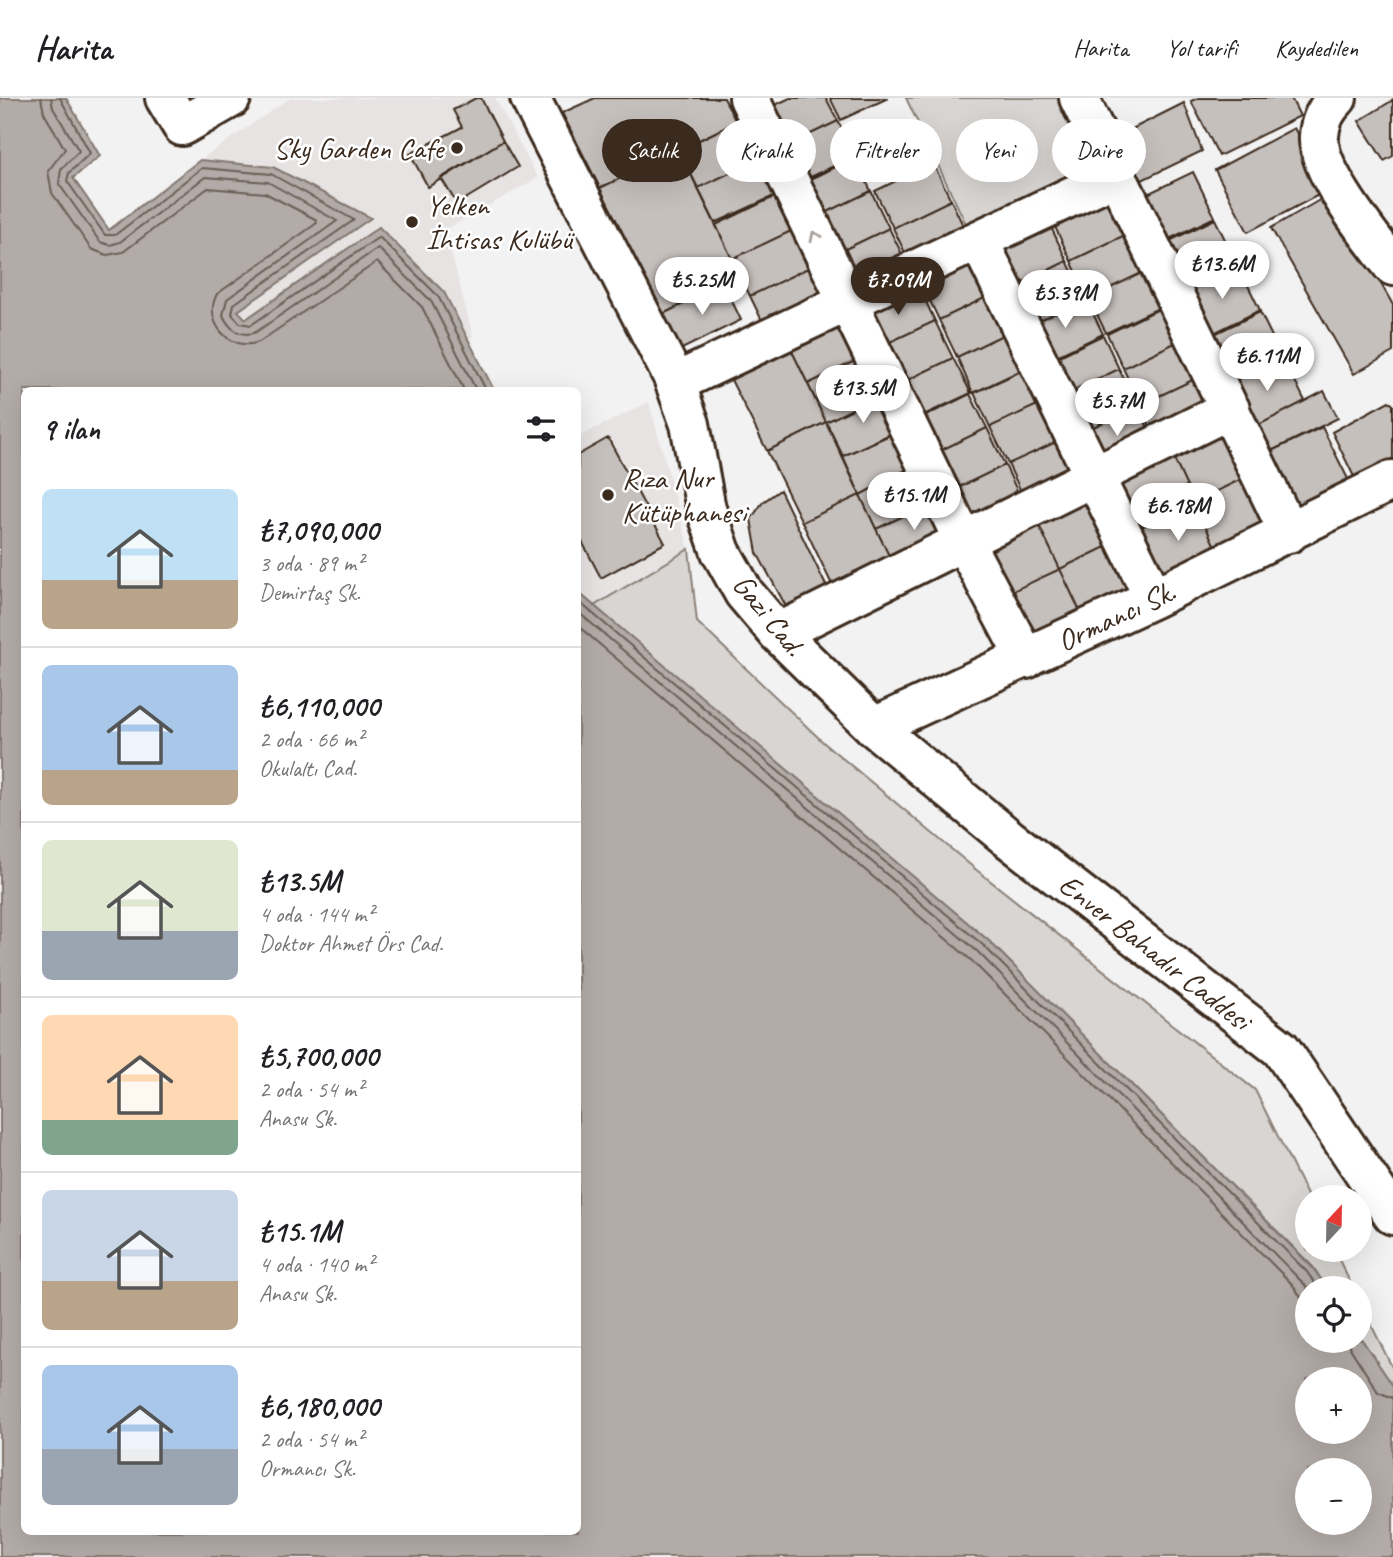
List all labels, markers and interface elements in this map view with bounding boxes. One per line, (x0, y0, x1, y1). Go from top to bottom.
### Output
text: Harita (35, 27, 112, 69)
text: Harita (1073, 33, 1128, 63)
text: Yol tarifi (1166, 33, 1237, 63)
text: Kaydedilen (1275, 33, 1358, 63)
chip: Satılık (602, 119, 702, 182)
chip: Kiralık (716, 119, 816, 182)
chip: Filtreler (830, 119, 942, 182)
chip: Yeni (956, 119, 1038, 182)
chip: Daire (1052, 119, 1146, 182)
place label: Sky Garden Cafe (274, 129, 445, 167)
marker: Sky Garden Cafe (449, 140, 465, 156)
place label: Yelken İhtisas Kulübü (426, 186, 576, 258)
marker: Yelken İhtisas Kulübü (404, 214, 420, 230)
one-way arrow (810, 231, 824, 243)
pin: ₺13.6M (1165, 242, 1279, 301)
text: ₺13.6M (1190, 249, 1254, 278)
pin: ₺5.25M (645, 258, 759, 317)
pin: ₺7.09M (841, 258, 955, 317)
text: ₺5.25M (671, 265, 733, 294)
text: ₺7.09M (867, 265, 929, 294)
pin: ₺5.39M (1008, 271, 1122, 330)
text: ₺5.39M (1034, 278, 1096, 307)
pin: ₺6.11M (1210, 334, 1324, 393)
text: ₺6.11M (1235, 341, 1299, 370)
pin: ₺13.5M (806, 366, 920, 425)
text: ₺13.5M (832, 373, 894, 402)
pin: ₺5.7M (1068, 378, 1166, 438)
text: ₺5.7M (1091, 386, 1143, 415)
text: 9 ilan (42, 410, 100, 448)
icon: filters (522, 410, 560, 448)
place label: Rıza Nur Kütüphanesi (622, 459, 750, 531)
pin: ₺15.1M (857, 472, 971, 532)
text: ₺15.1M (883, 480, 945, 509)
pin: ₺6.18M (1121, 484, 1235, 543)
marker: Rıza Nur Kütüphanesi (600, 487, 616, 503)
text: ₺6.18M (1146, 491, 1210, 520)
text: ₺7,090,000 (259, 511, 378, 549)
icon: home (98, 517, 182, 601)
text: 3 oda · 89 m² (259, 549, 363, 578)
street label: Gazi Cad. (724, 566, 814, 664)
street label: Ormancı Sk. (1051, 572, 1181, 660)
text: Demirtaş Sk. (259, 578, 360, 607)
text: ₺6,110,000 (259, 687, 380, 725)
icon: home (98, 693, 182, 777)
text: 2 oda · 66 m² (259, 725, 363, 754)
text: Okulaltı Cad. (259, 754, 357, 783)
text: ₺13.5M (259, 862, 340, 900)
street label: Enver Bahadır Caddesi (1052, 865, 1261, 1041)
icon: home (98, 868, 182, 952)
text: 4 oda · 144 m² (259, 900, 374, 929)
text: Doktor Ahmet Örs Cad. (259, 929, 443, 958)
text: ₺5,700,000 (259, 1037, 378, 1075)
icon: home (98, 1043, 182, 1127)
text: 2 oda · 54 m² (259, 1075, 363, 1104)
text: Anasu Sk. (259, 1104, 337, 1133)
north arrow (1295, 1185, 1372, 1262)
map controls (1295, 1185, 1372, 1535)
text: ₺15.1M (259, 1212, 340, 1250)
icon: home (98, 1218, 182, 1302)
text: 4 oda · 140 m² (259, 1250, 374, 1279)
button: locate (1295, 1276, 1372, 1353)
text: Anasu Sk. (259, 1279, 337, 1308)
button: + (1295, 1367, 1372, 1444)
text: ₺6,180,000 (259, 1387, 380, 1425)
icon: home (98, 1393, 182, 1477)
text: 2 oda · 54 m² (259, 1425, 363, 1454)
text: Ormancı Sk. (259, 1454, 356, 1483)
button: − (1295, 1458, 1372, 1535)

